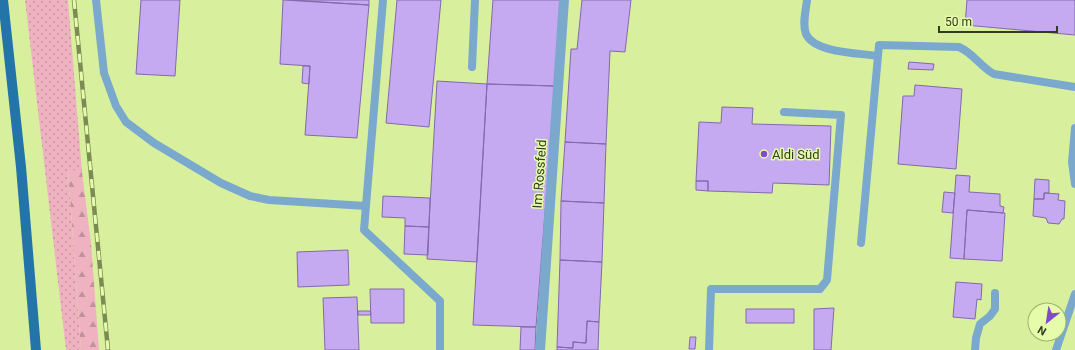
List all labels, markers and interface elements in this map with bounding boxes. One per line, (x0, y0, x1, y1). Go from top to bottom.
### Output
scale bar (939, 8, 1057, 34)
text: 50 m (945, 15, 972, 29)
street label: Im Rossfeld (530, 139, 549, 209)
place label: Aldi Süd (772, 147, 820, 162)
marker: Aldi Süd (759, 149, 769, 159)
north arrow (1027, 302, 1067, 342)
text: N (1035, 323, 1049, 338)

